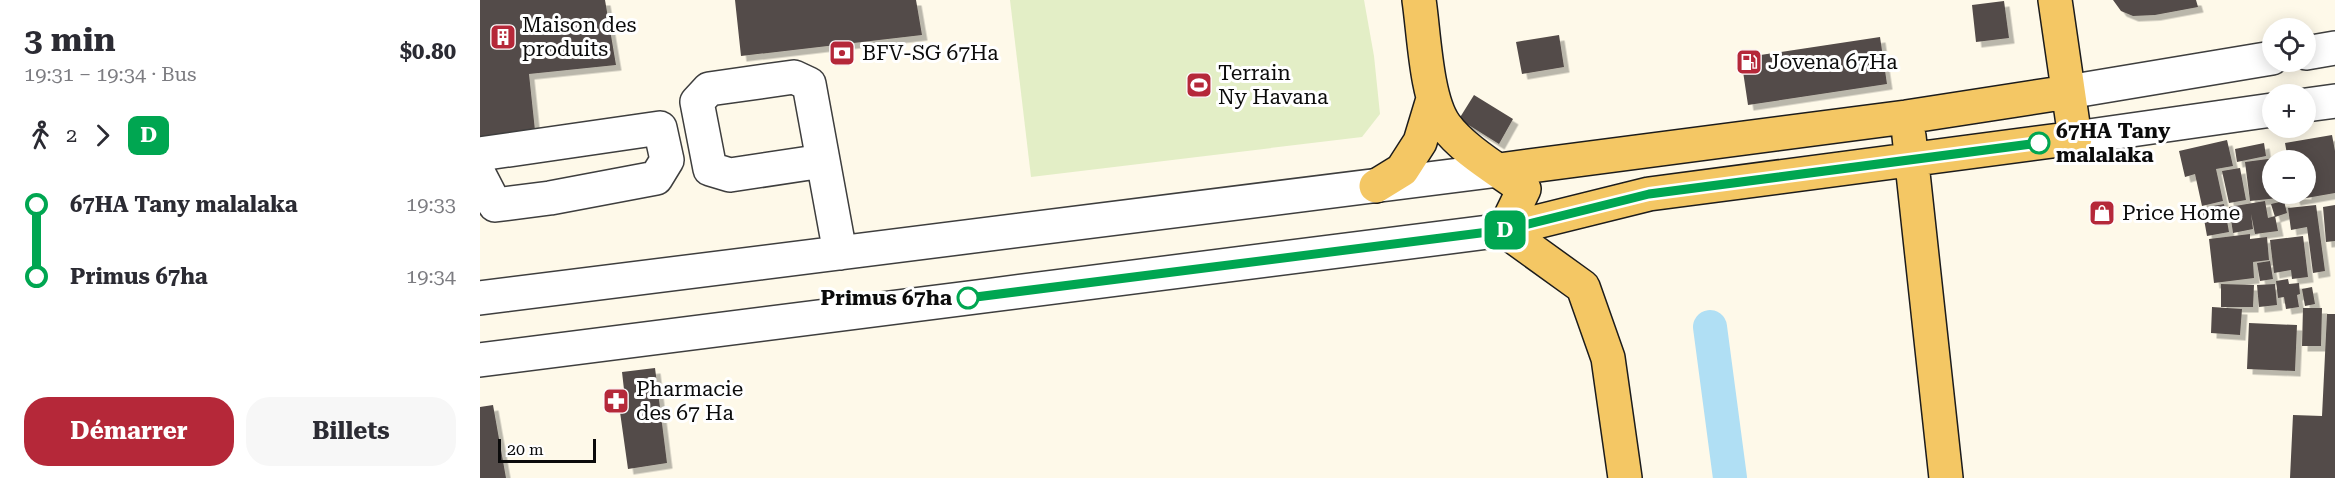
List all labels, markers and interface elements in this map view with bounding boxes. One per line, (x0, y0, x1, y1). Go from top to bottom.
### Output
place label: Maison des produits (522, 13, 637, 61)
map controls (2262, 18, 2316, 204)
button: locate (2262, 18, 2316, 72)
text: 3 min (24, 20, 116, 59)
building icon: Maison des produits (488, 22, 518, 52)
bank icon: BFV-SG 67Ha (827, 38, 857, 68)
text: $0.80 (400, 39, 456, 64)
place label: BFV-SG 67Ha (862, 41, 999, 65)
fuel station icon: Jovena 67Ha (1734, 47, 1764, 77)
place label: Jovena 67Ha (1768, 50, 1898, 74)
place label: Terrain Ny Havana (1218, 61, 1329, 109)
text: 19:31 – 19:34 · Bus (24, 62, 196, 86)
sports icon: Terrain Ny Havana (1184, 70, 1214, 100)
button: + (2262, 84, 2316, 138)
icon: walk (24, 119, 57, 152)
icon: forward (86, 119, 119, 152)
place label: 67HA Tany malalaka (2056, 119, 2171, 167)
text: 2 (66, 123, 77, 147)
text: D (140, 123, 157, 147)
marker: 67HA Tany malalaka (2028, 132, 2050, 154)
button: − (2262, 150, 2316, 204)
text: 67HA Tany malalaka (70, 192, 298, 217)
text: 19:33 (406, 192, 456, 216)
shop icon: Price Home (2087, 198, 2117, 228)
place label: Price Home (2122, 201, 2240, 225)
line badge: D (1486, 210, 1524, 250)
text: D (1497, 218, 1513, 242)
text: Primus 67ha (70, 264, 208, 289)
text: 19:34 (406, 264, 456, 288)
place label: Primus 67ha (820, 286, 953, 310)
marker: Primus 67ha (957, 287, 979, 309)
place label: Pharmacie des 67 Ha (636, 377, 743, 425)
pharmacy icon: Pharmacie des 67 Ha (601, 386, 631, 416)
button: Démarrer (24, 397, 234, 466)
button: Billets (246, 397, 456, 466)
scale bar (498, 436, 596, 464)
text: 20 m (507, 440, 544, 459)

